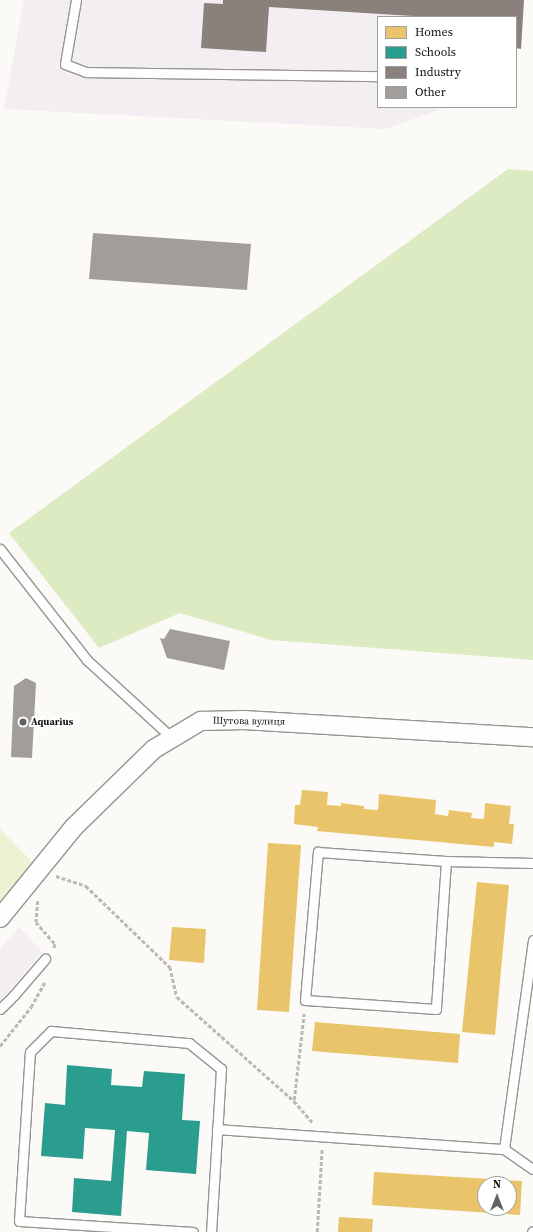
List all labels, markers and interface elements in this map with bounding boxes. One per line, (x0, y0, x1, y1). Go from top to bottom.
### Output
legend (377, 16, 517, 108)
text: Homes (415, 24, 453, 40)
text: Schools (415, 44, 456, 60)
text: Industry (415, 64, 461, 80)
text: Other (415, 84, 446, 100)
street label: Шутова вулиця (213, 714, 285, 728)
place label: Aquarius (31, 716, 73, 728)
marker: Aquarius (18, 717, 28, 727)
north arrow (477, 1176, 517, 1216)
text: N (493, 1177, 501, 1192)

